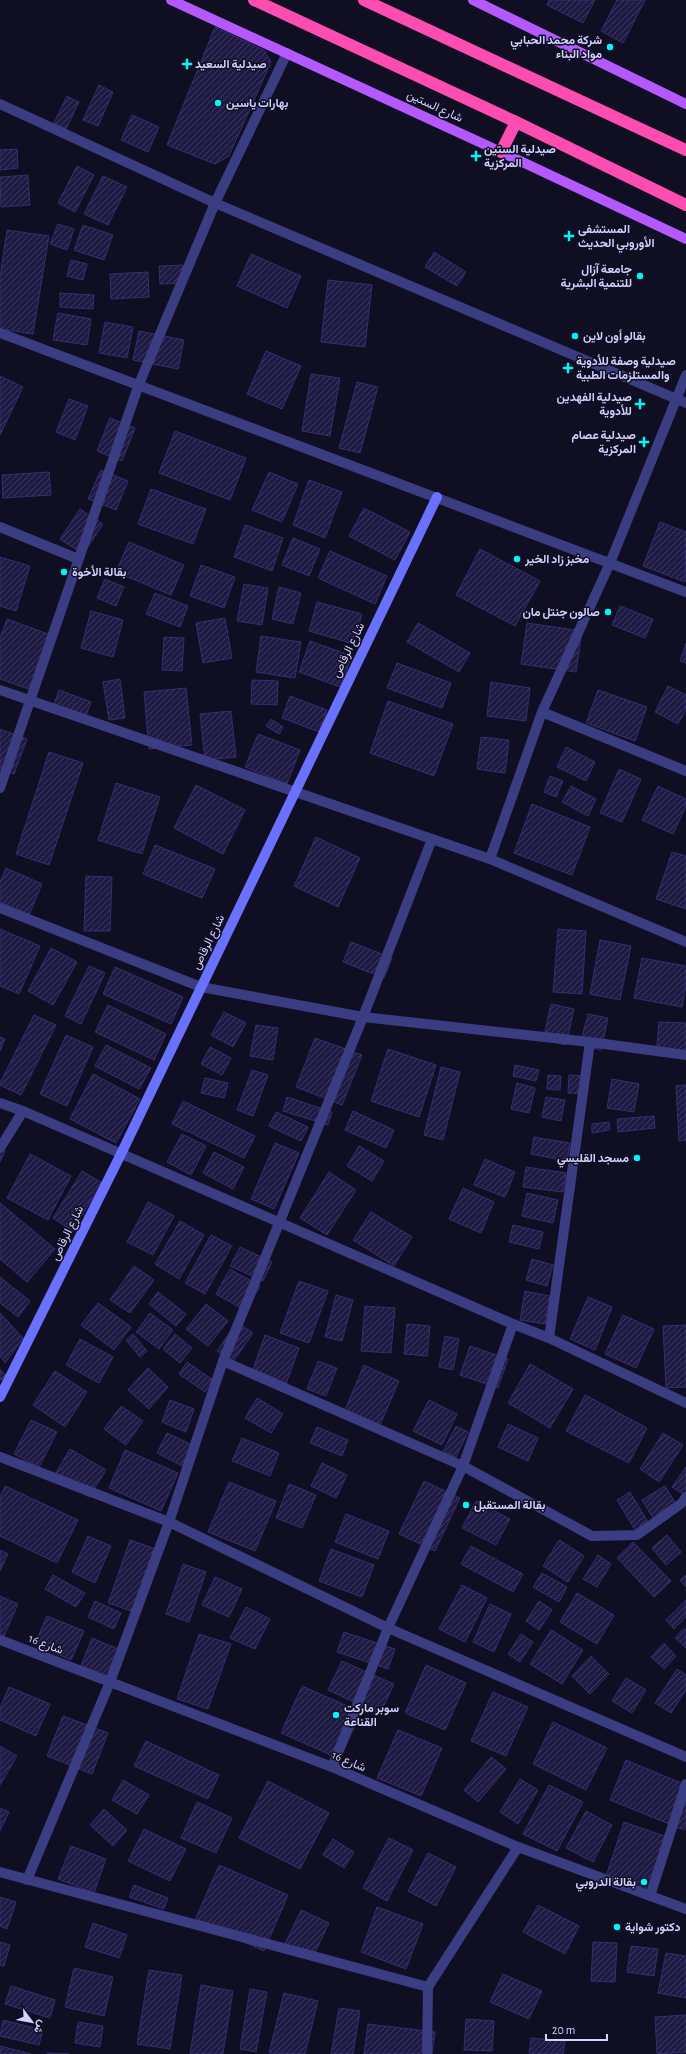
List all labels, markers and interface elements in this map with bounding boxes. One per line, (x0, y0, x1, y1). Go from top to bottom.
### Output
place label: شركة محمد الحبابي مواد البناء (510, 34, 602, 62)
marker: شركة محمد الحبابي مواد البناء (605, 42, 615, 52)
place label: صيدلية السعيد (195, 58, 267, 71)
marker: صيدلية السعيد (182, 59, 192, 69)
street label: شارع الستين (404, 88, 465, 127)
place label: بهارات ياسين (226, 97, 289, 111)
marker: بهارات ياسين (213, 98, 223, 108)
place label: صيدلية الستين المركزية (484, 143, 556, 171)
marker: صيدلية الستين المركزية (471, 151, 481, 161)
place label: المستشفى الأوروبي الحديث (578, 223, 655, 253)
marker: المستشفى الأوروبي الحديث (563, 230, 575, 242)
place label: جامعة آزال للتنمية البشرية (561, 262, 632, 291)
marker: جامعة آزال للتنمية البشرية (635, 271, 645, 281)
place label: بقالو أون لاين (583, 329, 646, 344)
marker: بقالو أون لاين (570, 331, 580, 341)
place label: صيدلية وصفة للأدوية والمستلزمات الطبية (576, 354, 676, 383)
marker: صيدلية وصفة للأدوية والمستلزمات الطبية (563, 363, 573, 373)
place label: صيدلية الفهدين للأدوية (557, 391, 632, 419)
marker: صيدلية الفهدين للأدوية (635, 399, 645, 409)
place label: صيدلية عصام المركزية (571, 429, 636, 457)
marker: صيدلية عصام المركزية (639, 437, 649, 447)
place label: مخبز زاد الخير (524, 553, 590, 567)
marker: مخبز زاد الخير (512, 554, 522, 564)
place label: بقالة الأخوة (72, 565, 127, 580)
marker: بقالة الأخوة (59, 567, 69, 577)
place label: صالون جنتل مان (522, 606, 600, 620)
marker: صالون جنتل مان (603, 607, 613, 617)
street label: شارع الرقاص (330, 621, 369, 681)
street label: شارع الرقاص (190, 913, 229, 973)
place label: مسجد القليسي (557, 1152, 629, 1168)
marker: مسجد القليسي (632, 1153, 642, 1163)
street label: شارع الرقاص (49, 1204, 88, 1264)
place label: بقالة المستقبل (474, 1499, 546, 1512)
marker: بقالة المستقبل (461, 1500, 471, 1510)
street label: شارع 16 (26, 1632, 65, 1659)
place label: سوبر ماركت القناعة (344, 1702, 399, 1728)
marker: سوبر ماركت القناعة (331, 1710, 341, 1720)
street label: شارع 16 (329, 1748, 368, 1776)
place label: بقالة الدروبي (576, 1876, 636, 1892)
marker: بقالة الدروبي (639, 1877, 649, 1887)
place label: دكتور شواية (625, 1921, 681, 1935)
marker: دكتور شواية (612, 1922, 622, 1932)
north arrow (12, 2002, 52, 2042)
scale bar (546, 2016, 607, 2042)
text: ش (31, 2018, 48, 2036)
text: 20 m (552, 2024, 575, 2036)

